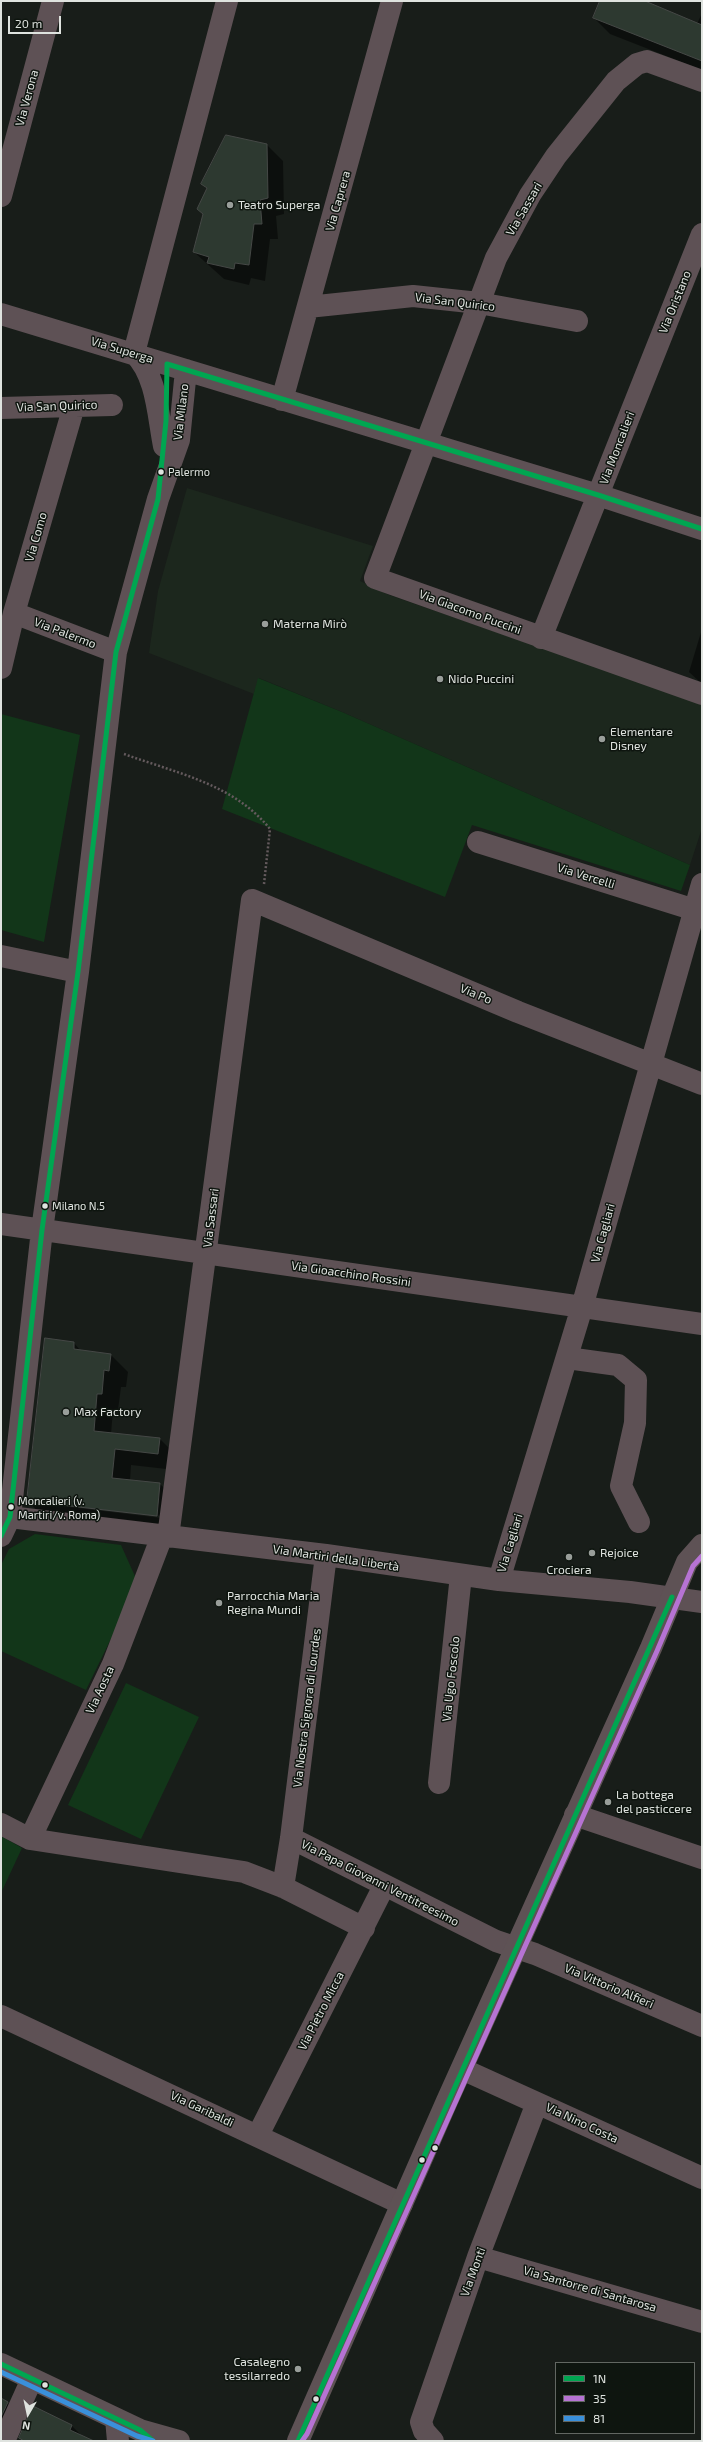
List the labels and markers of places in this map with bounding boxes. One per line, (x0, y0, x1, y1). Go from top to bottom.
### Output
place label: Teatro Superga (238, 198, 320, 212)
marker: Teatro Superga (225, 200, 235, 210)
place label: Palermo (168, 465, 210, 479)
marker: Palermo (156, 467, 166, 477)
place label: Materna Mirò (273, 617, 347, 631)
marker: Materna Mirò (260, 619, 270, 629)
place label: Nido Puccini (448, 672, 514, 686)
marker: Nido Puccini (435, 674, 445, 684)
place label: Elementare Disney (610, 725, 673, 753)
marker: Elementare Disney (597, 734, 607, 744)
place label: Milano N.5 (52, 1199, 105, 1213)
marker: Milano N.5 (40, 1201, 50, 1211)
place label: Max Factory (74, 1405, 141, 1419)
marker: Max Factory (61, 1407, 71, 1417)
place label: Moncalieri (v. Martiri/v. Roma) (18, 1494, 100, 1520)
marker: Moncalieri (v. Martiri/v. Roma) (6, 1502, 16, 1512)
place label: Rejoice (600, 1546, 639, 1560)
marker: Rejoice (587, 1548, 597, 1558)
marker: Crociera (564, 1552, 574, 1562)
place label: Crociera (547, 1563, 591, 1577)
place label: Parrocchia Maria Regina Mundi (227, 1589, 319, 1617)
marker: Parrocchia Maria Regina Mundi (214, 1598, 224, 1608)
place label: La bottega del pasticcere (616, 1788, 692, 1816)
marker: La bottega del pasticcere (603, 1797, 613, 1807)
unlabelled marker (430, 2143, 440, 2153)
unlabelled marker (417, 2155, 427, 2165)
place label: Casalegno tessilarredo (224, 2355, 290, 2383)
marker: Casalegno tessilarredo (293, 2364, 303, 2374)
unlabelled marker (40, 2380, 50, 2390)
unlabelled marker (311, 2394, 321, 2404)

